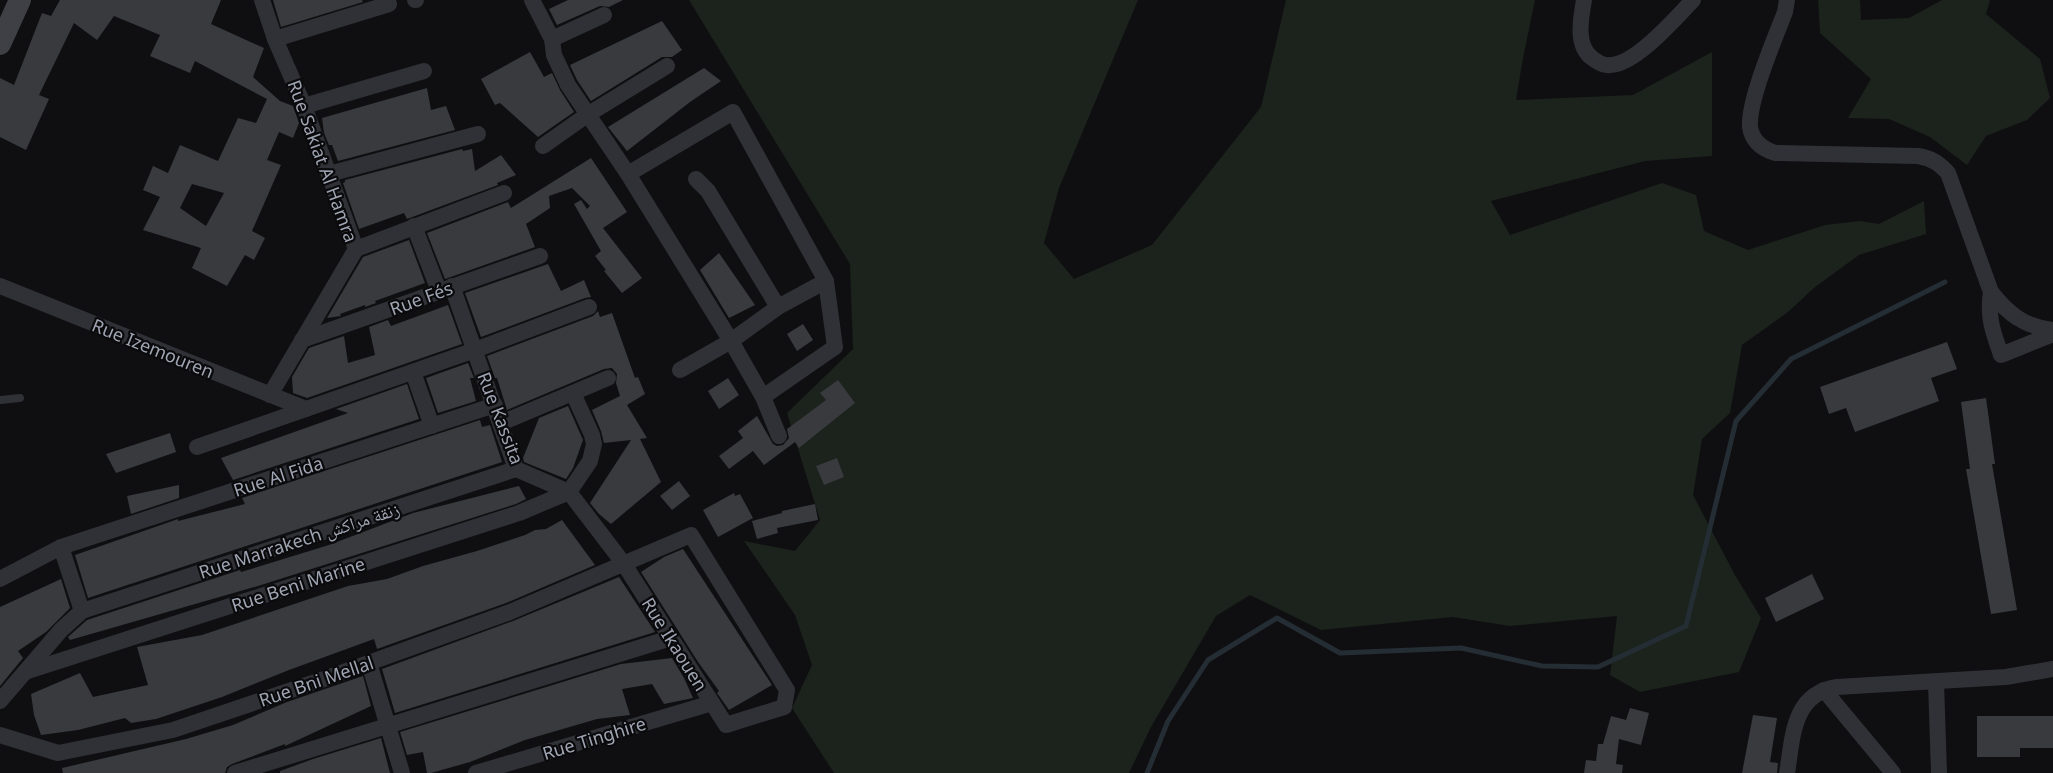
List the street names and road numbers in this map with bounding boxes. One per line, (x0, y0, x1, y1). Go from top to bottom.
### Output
street label: Rue Sakiat Al Hamra (282, 77, 364, 245)
street label: Rue Fés (386, 276, 456, 320)
street label: Rue Izemouren (89, 313, 217, 383)
street label: Rue Kassita (472, 368, 530, 468)
street label: Rue Al Fida (230, 450, 326, 502)
street label: Rue Marrakech زنقة مراكش (196, 496, 402, 584)
street label: Rue Beni Marine (228, 551, 368, 617)
street label: Rue Ikaouen (637, 593, 713, 695)
street label: Rue Bni Mellal (255, 650, 377, 712)
street label: Rue Tinghire (539, 711, 649, 765)

